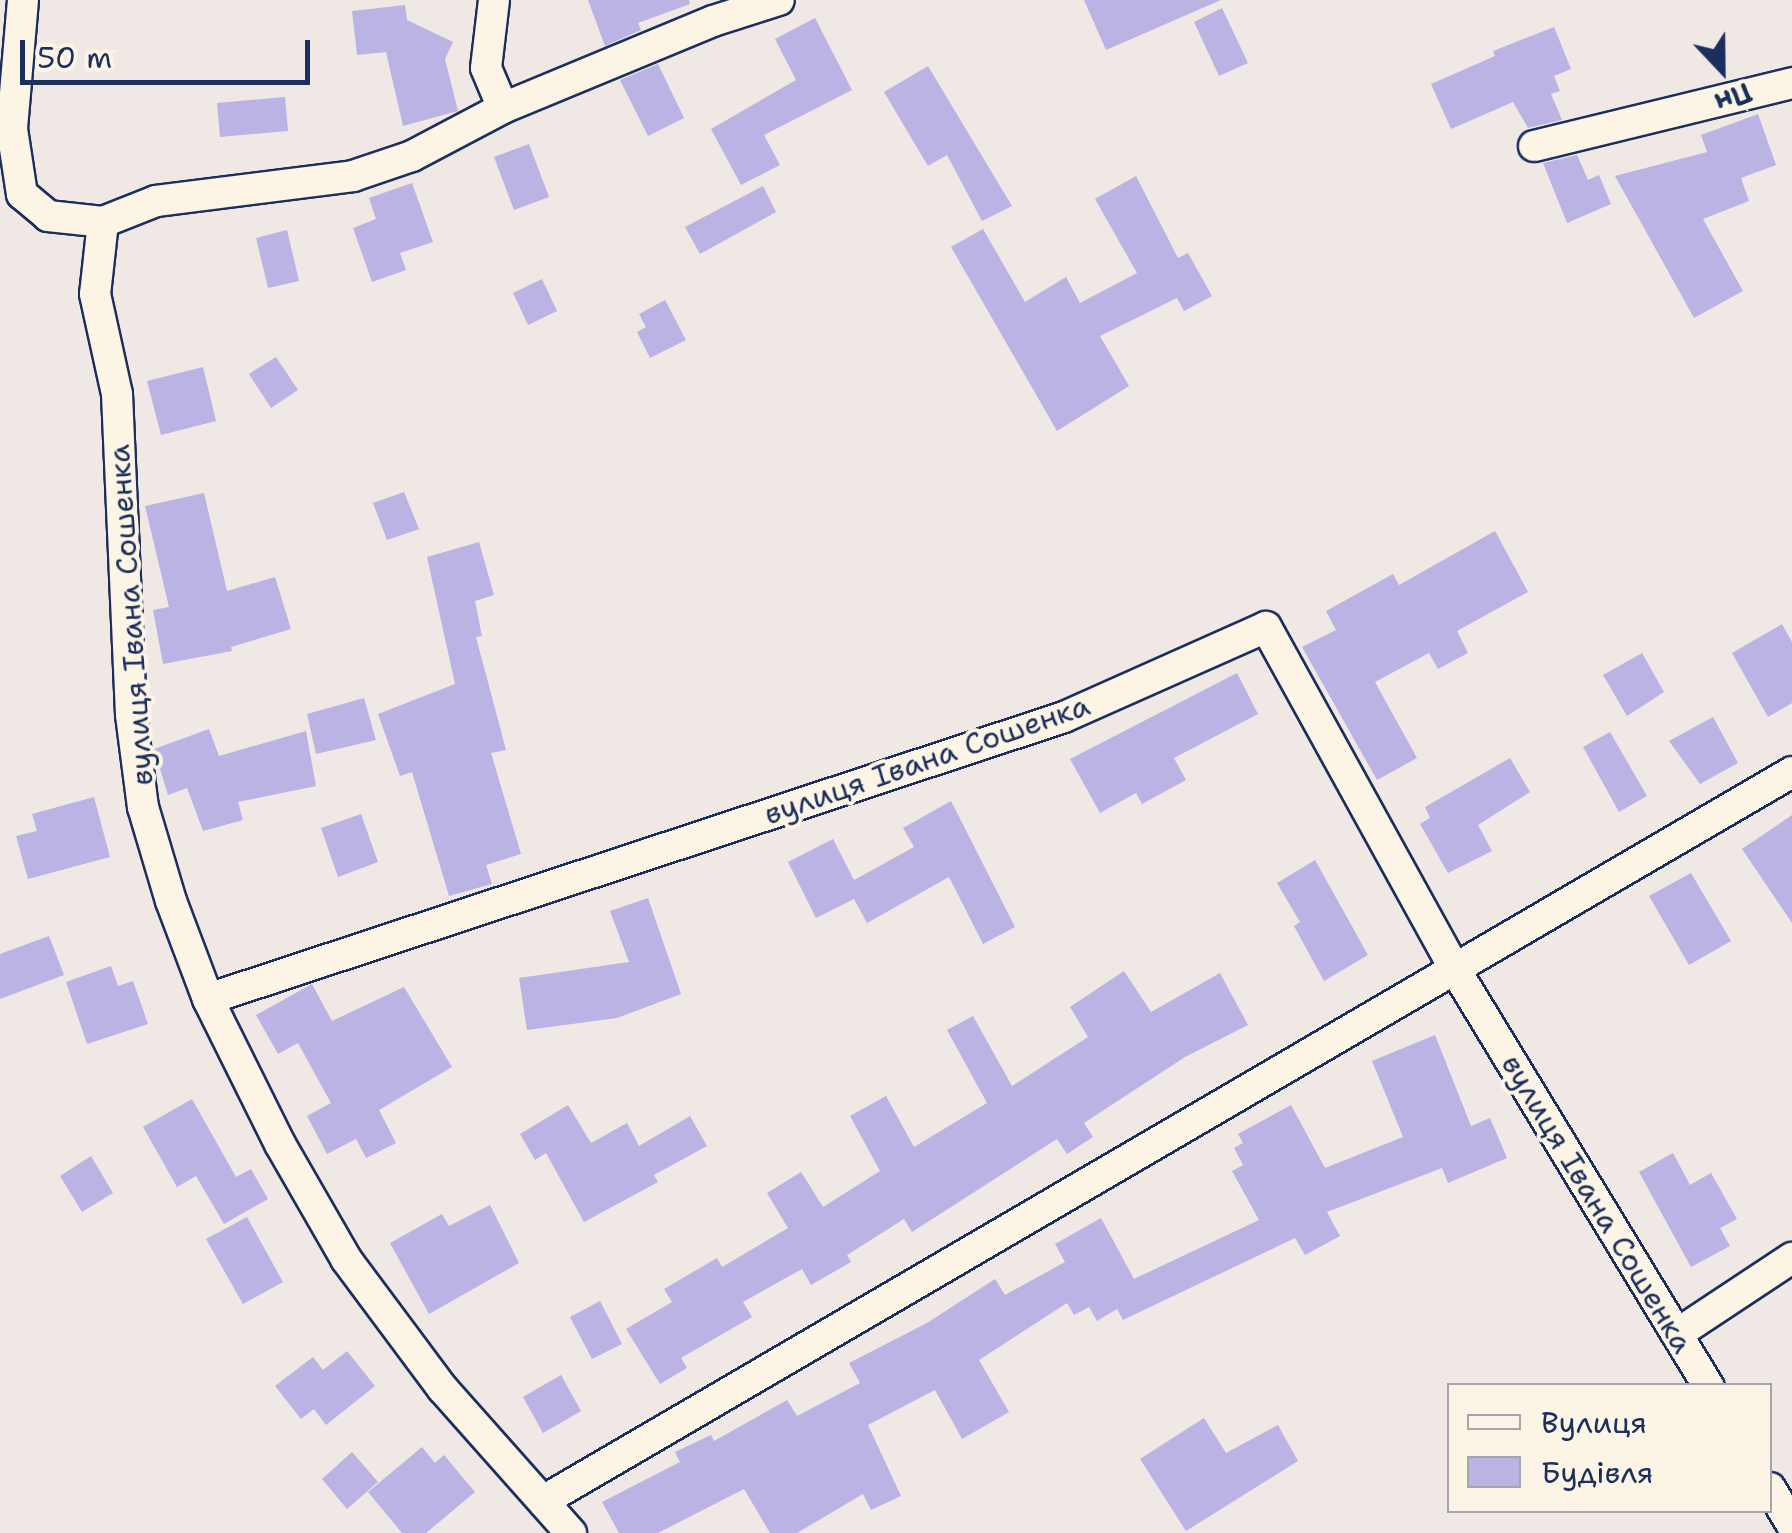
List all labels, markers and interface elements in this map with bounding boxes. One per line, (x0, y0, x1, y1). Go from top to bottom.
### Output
scale bar (25, 20, 315, 82)
north arrow (1672, 20, 1772, 120)
text: 50 m (37, 37, 112, 78)
text: Пн (1709, 73, 1758, 122)
street label: вулиця Івана Сошенка (101, 443, 161, 787)
street label: вулиця Івана Сошенка (759, 687, 1095, 833)
street label: вулиця Івана Сошенка (1493, 1048, 1701, 1360)
legend (1447, 1383, 1772, 1513)
text: Вулиця (1541, 1402, 1647, 1443)
text: Будівля (1541, 1452, 1654, 1493)

